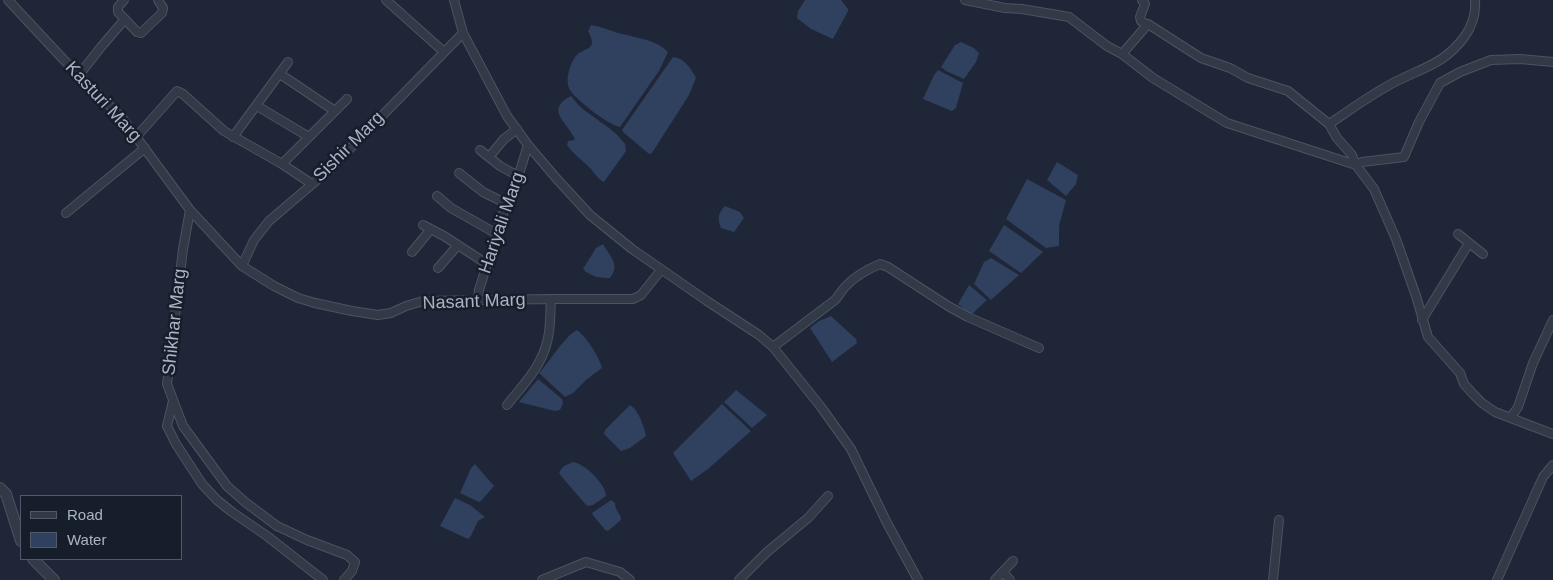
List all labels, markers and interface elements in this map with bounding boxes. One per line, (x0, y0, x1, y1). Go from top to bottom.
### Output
street label: Kasturi Marg (60, 57, 146, 147)
street label: Sishir Marg (309, 107, 389, 187)
street label: Hariyali Marg (475, 169, 529, 277)
street label: Shikhar Marg (159, 268, 191, 376)
street label: Nasant Marg (422, 289, 526, 315)
legend (20, 495, 182, 560)
text: Road (67, 506, 103, 523)
text: Water (67, 531, 106, 548)

